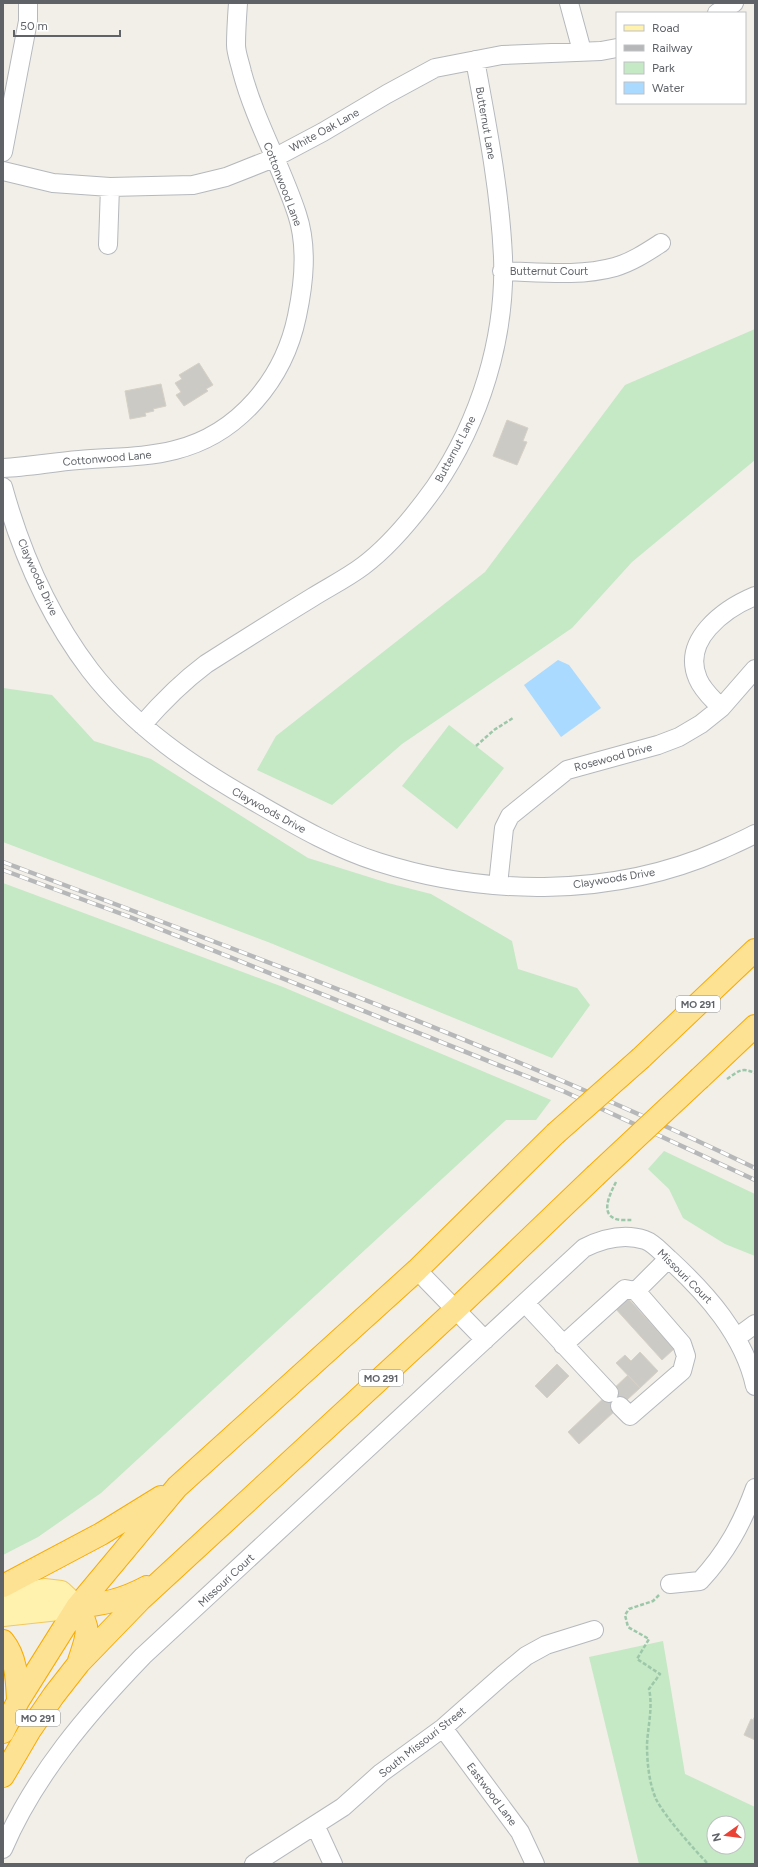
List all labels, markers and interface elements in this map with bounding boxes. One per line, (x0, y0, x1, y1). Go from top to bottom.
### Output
scale bar (14, 12, 120, 38)
legend (616, 12, 746, 104)
text: 50 m (20, 19, 48, 33)
text: Road (652, 21, 680, 35)
text: Railway (652, 41, 693, 55)
text: Park (652, 61, 675, 75)
text: Water (652, 81, 684, 95)
street label: Butternut Lane (473, 86, 498, 160)
street label: White Oak Lane (287, 106, 361, 155)
street label: Cottonwood Lane (261, 140, 305, 228)
street label: Butternut Court (510, 265, 588, 278)
street label: Butternut Lane (432, 414, 478, 485)
street label: Cottonwood Lane (62, 448, 152, 469)
street label: Claywoods Drive (15, 537, 60, 618)
street label: Rosewood Drive (573, 741, 654, 774)
street label: Claywoods Drive (229, 785, 308, 836)
street label: Claywoods Drive (572, 866, 656, 891)
road number: MO 291 (676, 996, 720, 1012)
street label: Missouri Court (655, 1246, 715, 1306)
road number: MO 291 (359, 1370, 403, 1386)
street label: Missouri Court (196, 1551, 257, 1610)
street label: South Missouri Street (376, 1704, 468, 1780)
road number: MO 291 (16, 1710, 60, 1726)
street label: Eastwood Lane (464, 1760, 519, 1828)
north arrow (706, 1815, 746, 1855)
text: N (709, 1832, 724, 1843)

